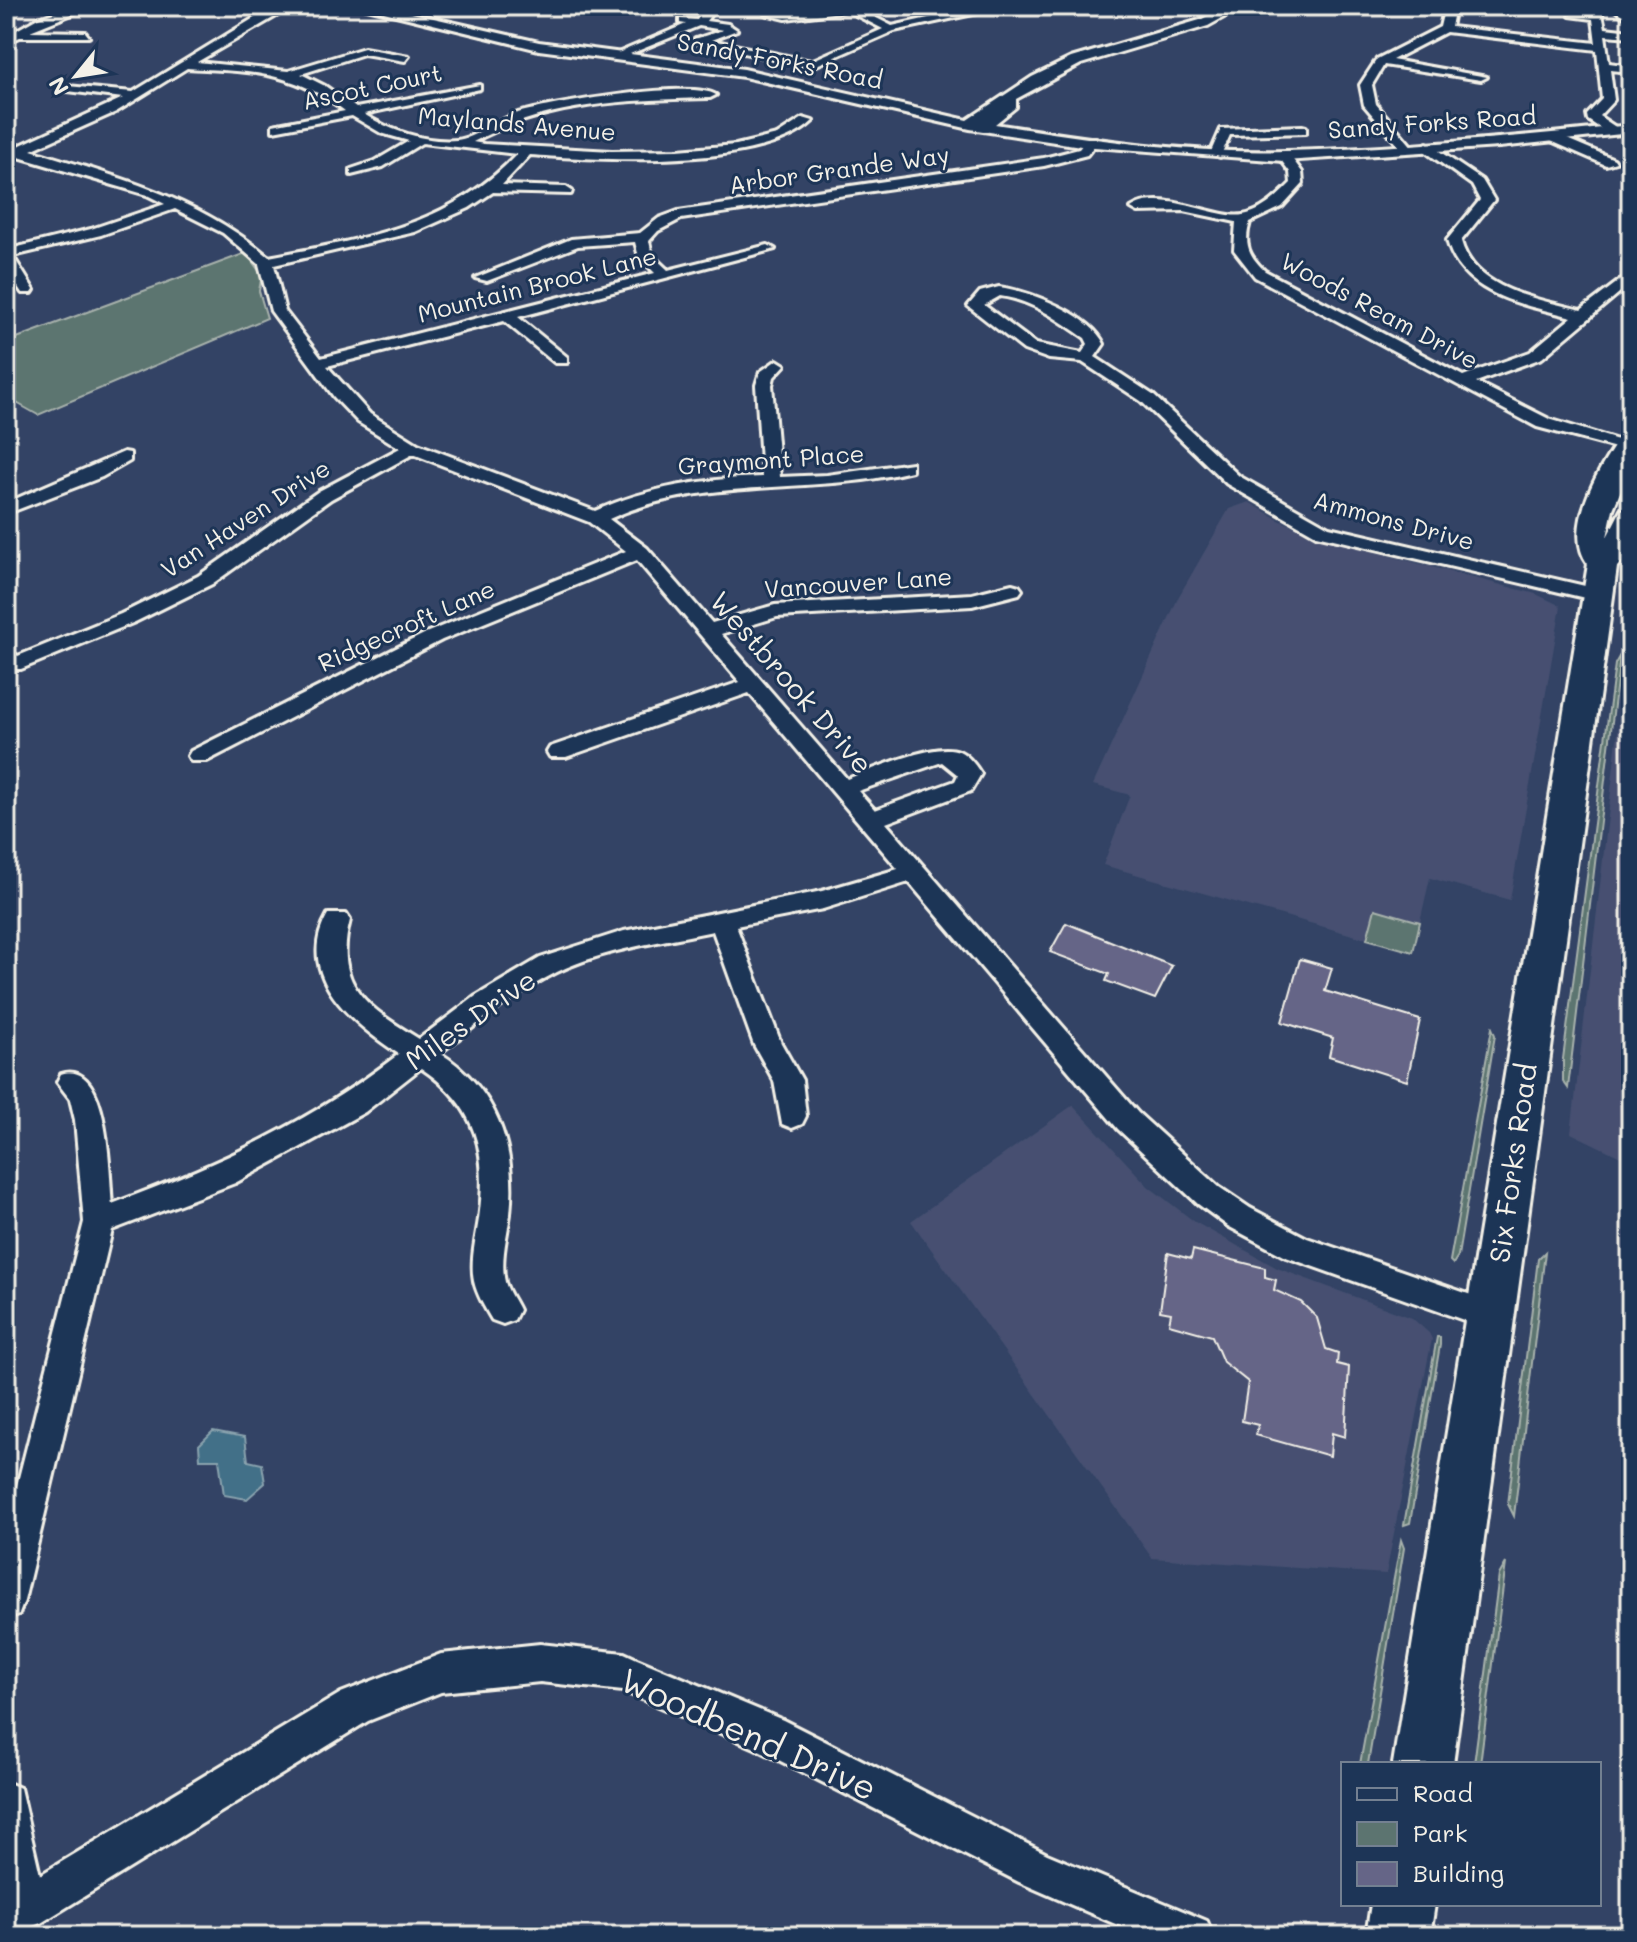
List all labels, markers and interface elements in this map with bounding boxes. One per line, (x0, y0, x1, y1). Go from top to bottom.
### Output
street label: Sandy Forks Road (675, 25, 885, 95)
north arrow (36, 36, 116, 116)
street label: Ascot Court (299, 56, 445, 116)
text: N (42, 72, 75, 101)
street label: Maylands Avenue (417, 99, 617, 147)
street label: Sandy Forks Road (1327, 99, 1537, 145)
street label: Arbor Grande Way (727, 138, 951, 200)
street label: Mountain Brook Lane (414, 239, 660, 329)
street label: Woods Ream Drive (1276, 245, 1484, 375)
street label: Graymont Place (677, 437, 865, 481)
street label: Van Haven Drive (155, 452, 335, 584)
street label: Ammons Drive (1310, 484, 1478, 556)
street label: Vancouver Lane (763, 560, 953, 604)
street label: Ridgecroft Lane (313, 572, 499, 678)
street label: Westbrook Drive (703, 583, 881, 781)
street label: Miles Drive (397, 961, 543, 1077)
street label: Six Forks Road (1480, 1061, 1544, 1265)
street label: Woodbend Drive (614, 1656, 884, 1810)
legend (1341, 1762, 1601, 1906)
text: Road (1413, 1777, 1473, 1808)
text: Park (1413, 1817, 1467, 1848)
text: Building (1413, 1857, 1504, 1888)

